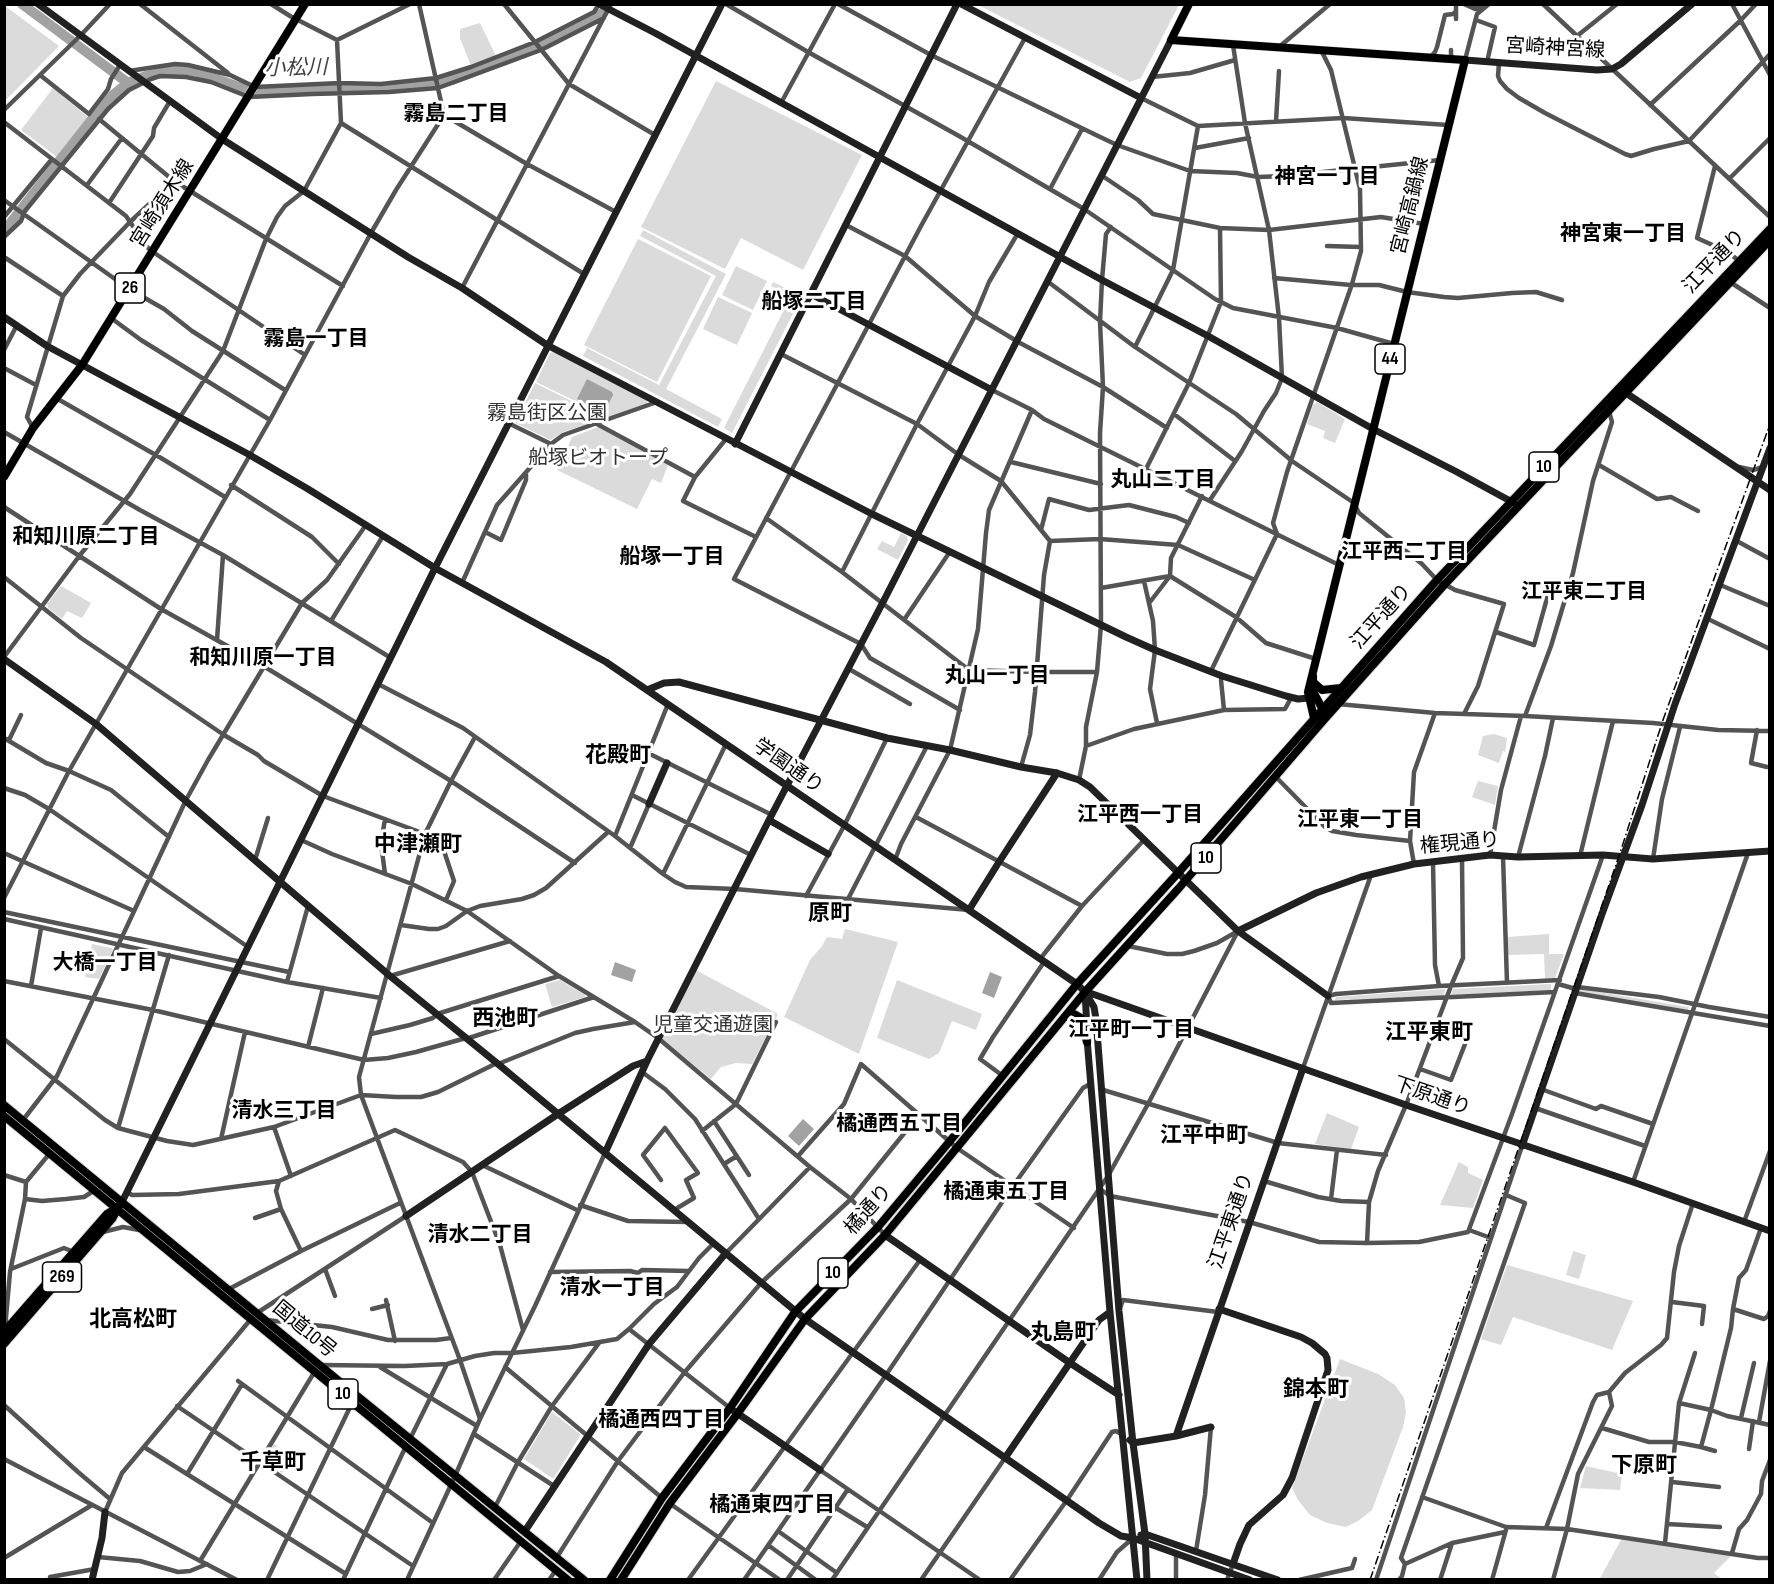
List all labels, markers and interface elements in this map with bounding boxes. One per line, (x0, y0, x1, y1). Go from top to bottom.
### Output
street label: 宮崎神宮線 (1504, 34, 1606, 64)
water label: 小松川 (264, 56, 328, 82)
district label: 霧島二丁目 (404, 102, 508, 128)
street label: 宮崎須木線 (126, 155, 200, 253)
street label: 宮崎高鍋線 (1387, 155, 1435, 257)
district label: 神宮一丁目 (1275, 165, 1379, 191)
district label: 神宮東一丁目 (1560, 222, 1686, 248)
street label: 江平通り (1679, 225, 1751, 299)
road number: 26 (115, 273, 145, 303)
district label: 船塚二丁目 (762, 290, 866, 316)
district label: 霧島一丁目 (264, 327, 368, 353)
road number: 44 (1375, 344, 1405, 374)
park label: 霧島街区公園 (487, 402, 607, 426)
park label: 船塚ビオトープ (528, 447, 668, 471)
road number: 10 (1529, 452, 1559, 482)
district label: 丸山二丁目 (1111, 468, 1215, 494)
district label: 和知川原二丁目 (13, 525, 159, 551)
district label: 江平西二丁目 (1341, 540, 1467, 566)
district label: 船塚一丁目 (620, 545, 724, 571)
street label: 江平通り (1346, 579, 1418, 655)
district label: 江平東二丁目 (1521, 580, 1647, 606)
district label: 和知川原一丁目 (190, 646, 336, 672)
district label: 丸山一丁目 (945, 664, 1049, 690)
street label: 学園通り (748, 734, 828, 800)
district label: 花殿町 (585, 743, 651, 769)
district label: 江平西一丁目 (1077, 803, 1203, 829)
district label: 江平東一丁目 (1297, 808, 1423, 834)
street label: 権現通り (1419, 829, 1501, 859)
district label: 中津瀬町 (374, 832, 462, 858)
road number: 10 (1191, 843, 1221, 873)
district label: 原町 (808, 901, 852, 927)
district label: 大橋一丁目 (53, 951, 157, 977)
district label: 西池町 (472, 1006, 538, 1032)
park label: 児童交通遊園 (653, 1014, 773, 1038)
district label: 江平町一丁目 (1068, 1018, 1194, 1044)
district label: 江平東町 (1385, 1020, 1473, 1046)
street label: 下原通り (1390, 1073, 1474, 1121)
district label: 清水三丁目 (232, 1099, 336, 1125)
district label: 橘通西五丁目 (836, 1112, 962, 1138)
district label: 江平中町 (1160, 1123, 1248, 1149)
street label: 江平東通り (1204, 1170, 1260, 1272)
street label: 橘通り (840, 1180, 898, 1240)
district label: 橘通東五丁目 (943, 1180, 1069, 1206)
district label: 清水二丁目 (428, 1223, 532, 1249)
road number: 10 (818, 1258, 848, 1288)
road number: 269 (42, 1262, 82, 1292)
district label: 清水一丁目 (560, 1276, 664, 1302)
street label: 国道10号 (267, 1296, 341, 1364)
district label: 北高松町 (89, 1307, 177, 1333)
district label: 丸島町 (1030, 1320, 1096, 1346)
district label: 錦本町 (1283, 1377, 1349, 1403)
road number: 10 (328, 1379, 358, 1409)
district label: 橘通西四丁目 (598, 1408, 724, 1434)
district label: 千草町 (240, 1450, 306, 1476)
district label: 下原町 (1611, 1453, 1677, 1479)
district label: 橘通東四丁目 (709, 1493, 835, 1519)

